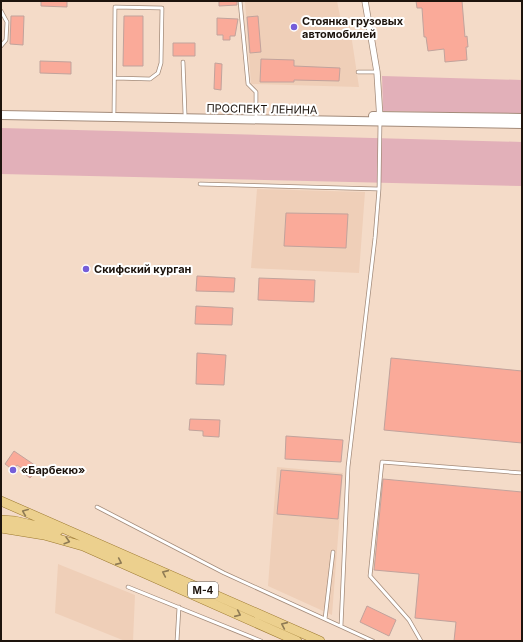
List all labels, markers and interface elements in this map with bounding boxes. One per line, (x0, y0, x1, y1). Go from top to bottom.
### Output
place label: Стоянка грузовых автомобилей (302, 14, 404, 41)
marker: Стоянка грузовых автомобилей (289, 22, 299, 32)
street label: ПРОСПЕКТ ЛЕНИНА (206, 101, 318, 117)
place label: Скифский курган (94, 262, 192, 276)
marker: Скифский курган (81, 264, 91, 274)
place label: «Барбекю» (21, 463, 85, 477)
marker: «Барбекю» (8, 465, 18, 475)
one-way arrow (22, 508, 29, 516)
one-way arrow (63, 536, 70, 545)
one-way arrow (115, 557, 122, 565)
one-way arrow (162, 570, 170, 578)
road number: М-4 (188, 582, 218, 598)
one-way arrow (234, 610, 241, 618)
one-way arrow (281, 622, 289, 630)

